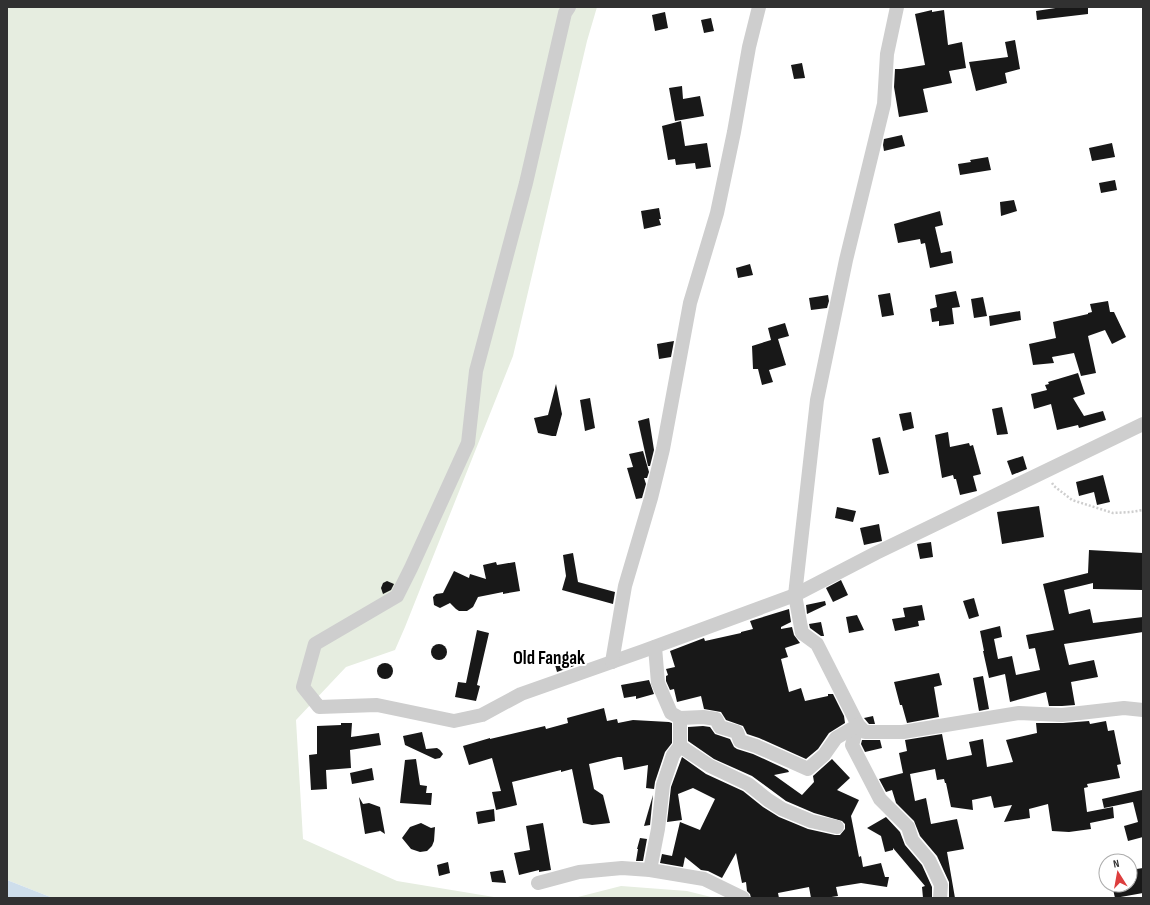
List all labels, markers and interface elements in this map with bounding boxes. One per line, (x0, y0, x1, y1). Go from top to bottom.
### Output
district label: Old Fangak (513, 647, 585, 670)
north arrow (1098, 853, 1138, 893)
text: N (1112, 857, 1120, 871)

